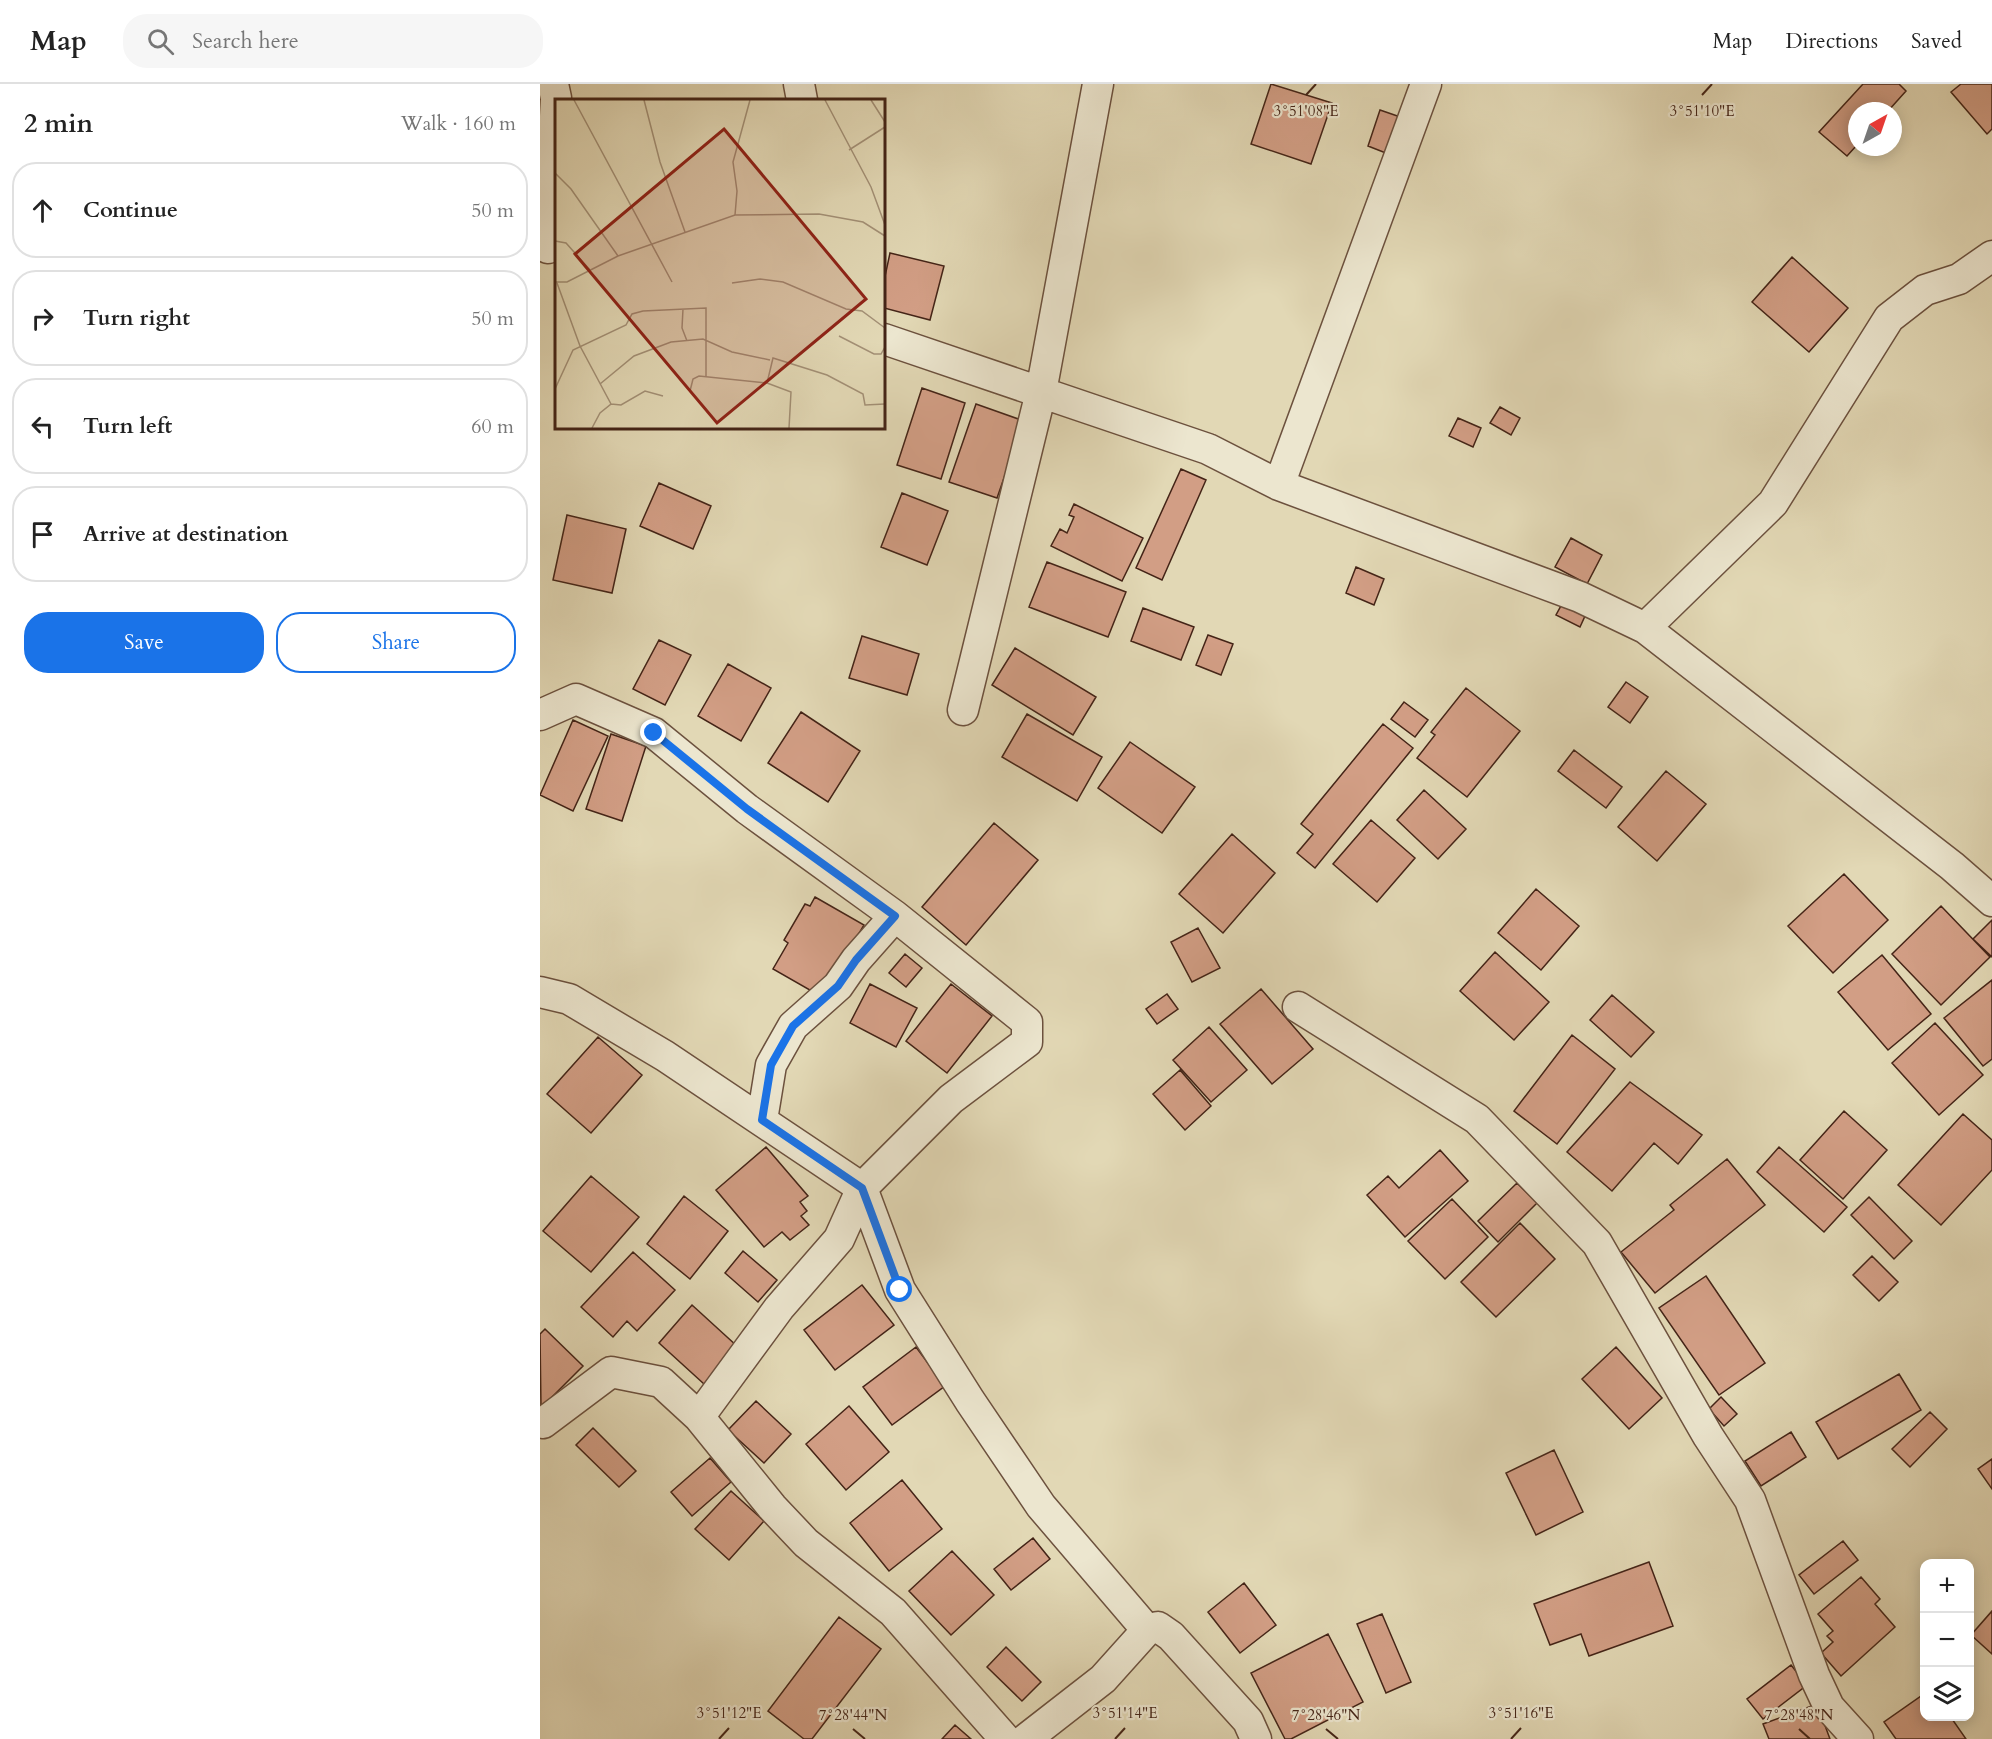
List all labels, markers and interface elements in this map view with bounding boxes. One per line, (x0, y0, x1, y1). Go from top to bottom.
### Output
search box (123, 14, 543, 68)
text: Map (30, 22, 87, 60)
icon: search (144, 25, 177, 58)
text: Search here (192, 26, 299, 56)
text: Map (1712, 27, 1752, 56)
text: Directions (1785, 27, 1878, 56)
text: Saved (1911, 27, 1962, 56)
inset map (555, 99, 885, 429)
text: 3°51'08"E (1274, 101, 1338, 121)
text: 3°51'10"E (1670, 101, 1734, 121)
north arrow (1848, 102, 1902, 156)
text: 2 min (24, 106, 93, 141)
text: Walk · 160 m (401, 110, 516, 137)
icon: ahead (26, 194, 59, 227)
text: Continue (83, 195, 178, 225)
text: 50 m (471, 197, 514, 224)
icon: right (26, 302, 59, 335)
text: Turn right (83, 303, 190, 333)
text: 50 m (471, 305, 514, 332)
icon: left (26, 410, 59, 443)
text: Turn left (83, 411, 172, 441)
text: 60 m (471, 413, 514, 440)
icon: arrive (26, 518, 59, 551)
text: Arrive at destination (83, 519, 288, 549)
button: Save (24, 612, 264, 673)
button: Share (276, 612, 516, 673)
route end (640, 719, 666, 745)
route start (886, 1276, 912, 1302)
map controls (1920, 1559, 1974, 1721)
button: + (1920, 1559, 1974, 1613)
button: − (1920, 1613, 1974, 1667)
button: layers (1920, 1667, 1974, 1721)
text: 3°51'12"E (697, 1703, 761, 1723)
text: 3°51'14"E (1093, 1703, 1157, 1723)
text: 3°51'16"E (1489, 1703, 1553, 1723)
text: 7°28'44"N (819, 1705, 887, 1725)
text: 7°28'46"N (1292, 1705, 1360, 1725)
text: 7°28'48"N (1765, 1705, 1833, 1725)

